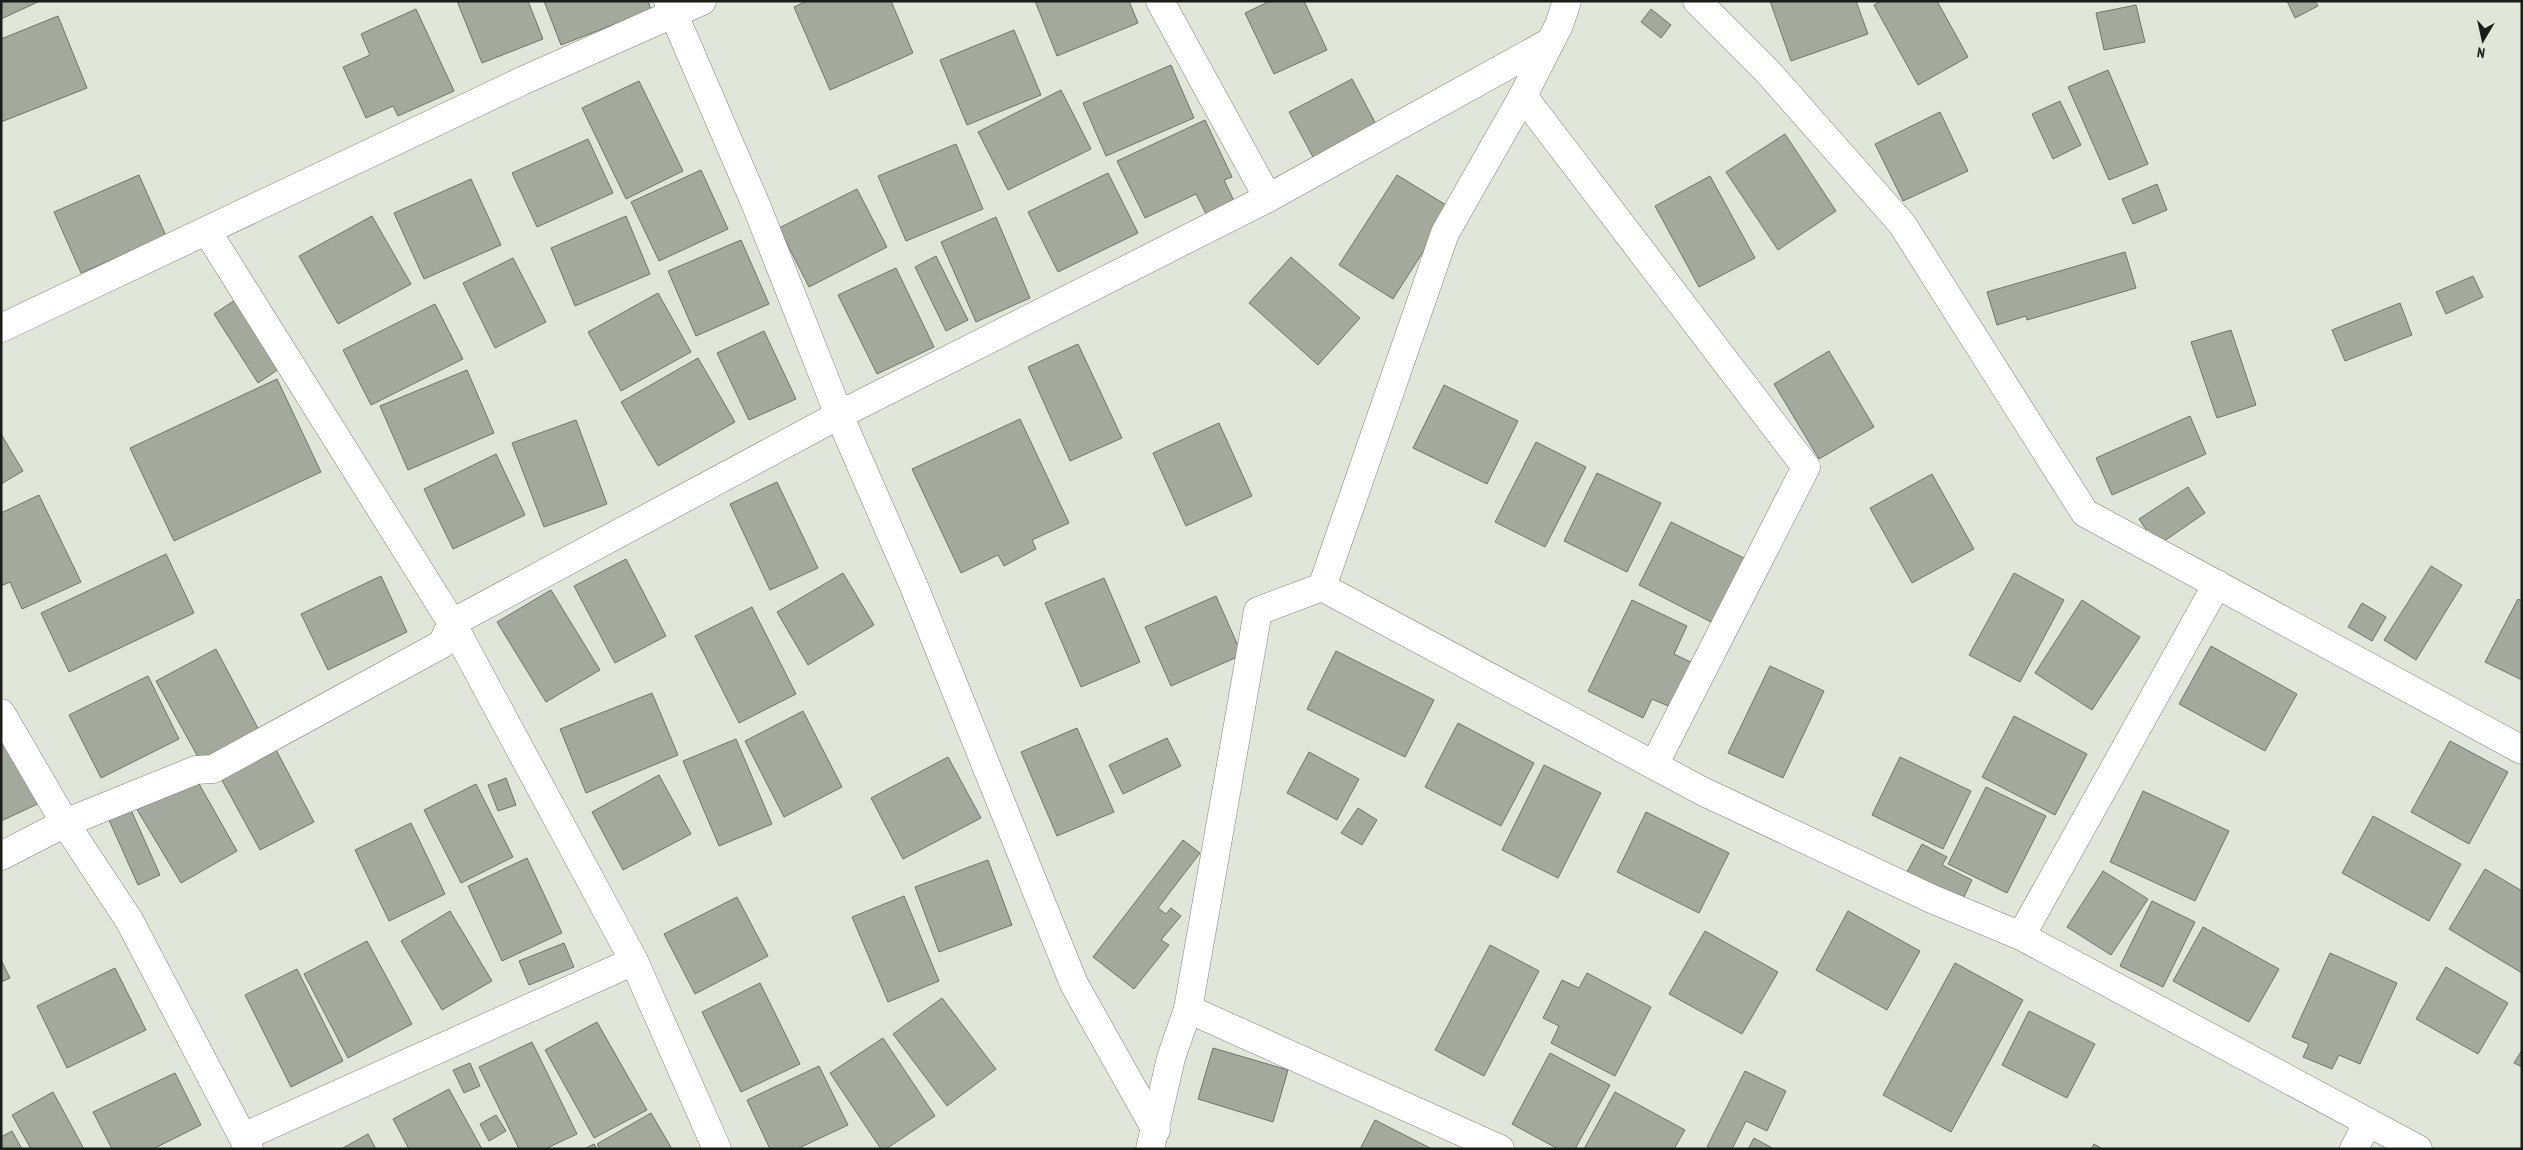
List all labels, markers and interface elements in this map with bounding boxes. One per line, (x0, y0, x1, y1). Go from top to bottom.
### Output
north arrow (2458, 15, 2508, 65)
text: N (2476, 43, 2486, 62)

